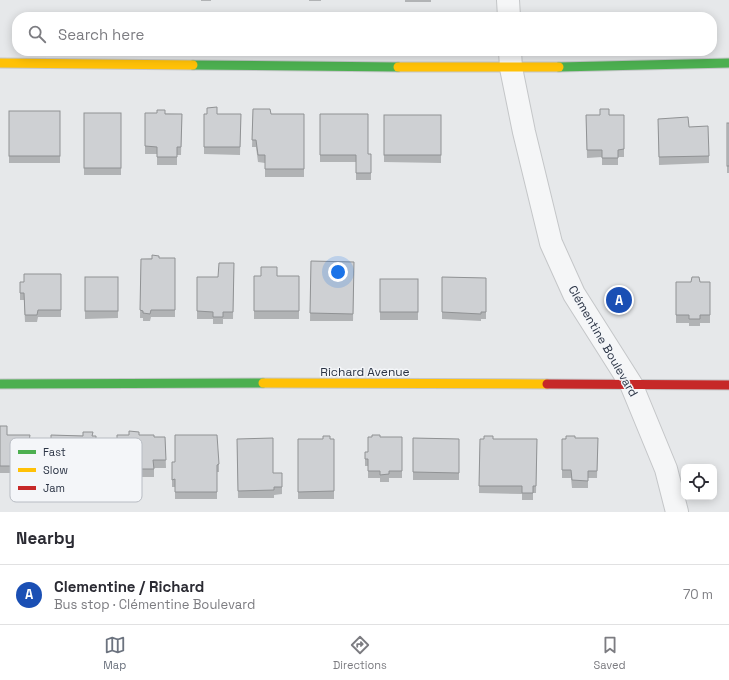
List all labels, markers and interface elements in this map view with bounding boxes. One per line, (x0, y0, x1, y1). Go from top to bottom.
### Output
search box (12, 12, 717, 56)
icon: search (26, 23, 48, 45)
text: Search here (58, 25, 144, 44)
your location (328, 262, 348, 282)
street label: Clémentine Boulevard (565, 282, 641, 400)
pin: A (606, 285, 632, 315)
street label: Richard Avenue (320, 364, 410, 380)
legend (10, 438, 142, 502)
text: Fast (43, 445, 66, 459)
text: Slow (43, 463, 68, 477)
map controls (681, 464, 717, 500)
button: locate (681, 464, 717, 500)
text: Jam (43, 481, 65, 495)
text: Nearby (16, 527, 75, 549)
text: Clementine / Richard (54, 577, 204, 596)
text: A (25, 586, 33, 603)
text: 70 m (683, 586, 713, 603)
text: Bus stop · Clémentine Boulevard (54, 596, 255, 613)
tab: Map (103, 634, 126, 672)
tab: Directions (333, 634, 387, 672)
tab: Saved (594, 634, 626, 672)

